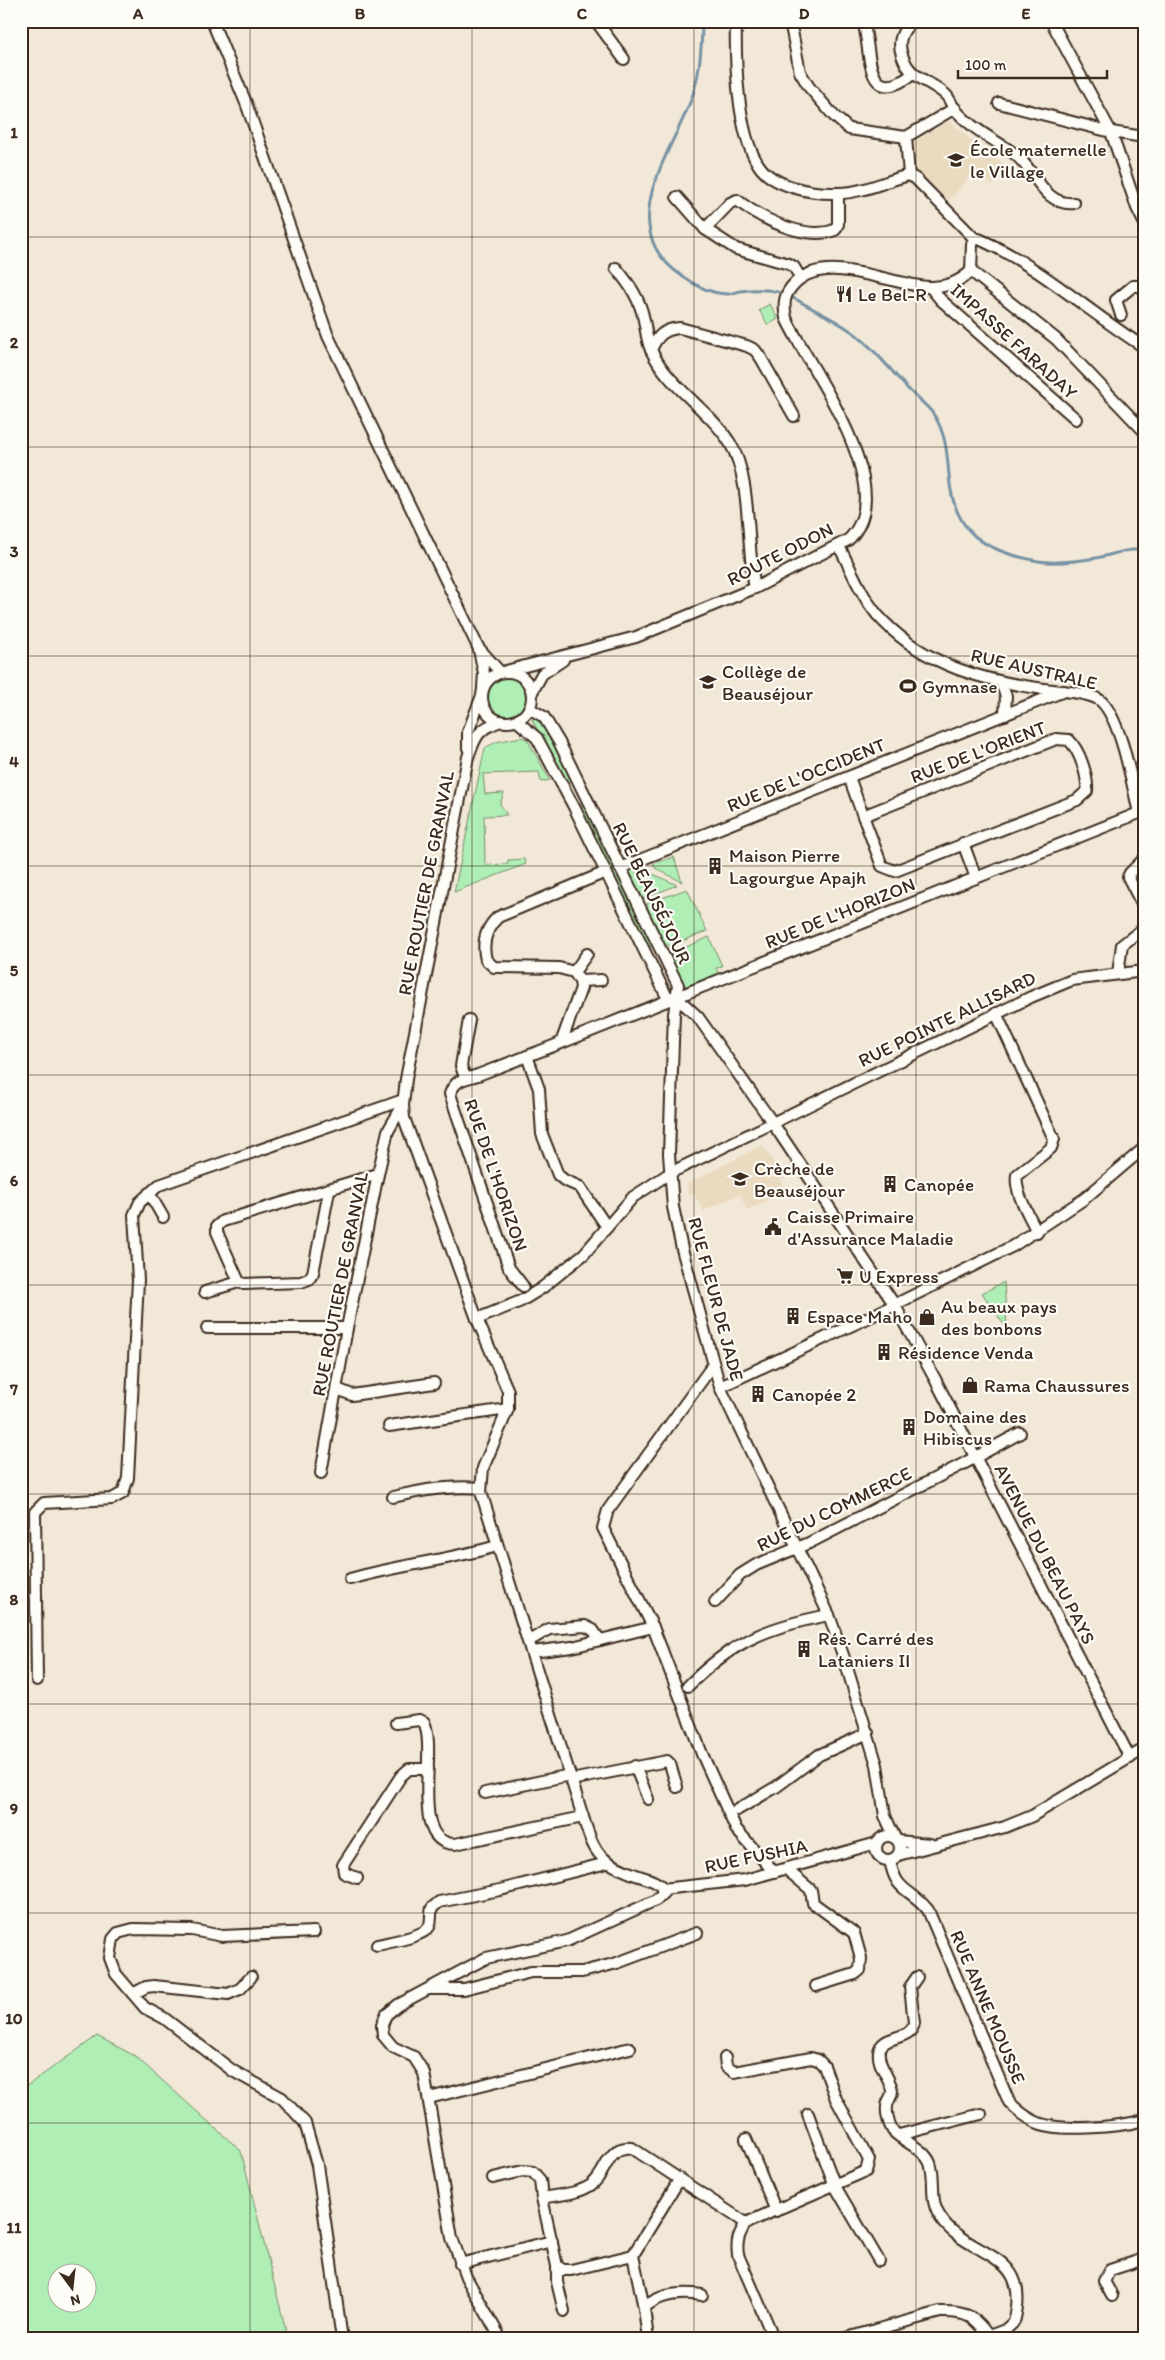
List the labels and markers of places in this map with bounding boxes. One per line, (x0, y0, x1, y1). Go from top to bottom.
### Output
place label: École maternelle le Village (970, 138, 1107, 183)
school or university icon: École maternelle le Village (946, 150, 966, 170)
place label: Le Bel-R (858, 283, 927, 306)
restaurant icon: Le Bel-R (834, 284, 854, 304)
place label: Collège de Beauséjour (722, 660, 814, 705)
school or university icon: Collège de Beauséjour (698, 672, 718, 692)
place label: Gymnase (922, 675, 997, 698)
sports icon: Gymnase (898, 676, 918, 696)
place label: Maison Pierre Lagourgue Apajh (729, 844, 866, 889)
building icon: Maison Pierre Lagourgue Apajh (705, 856, 725, 876)
place label: Crèche de Beauséjour (754, 1157, 846, 1202)
school or university icon: Crèche de Beauséjour (730, 1169, 750, 1189)
place label: Canopée (904, 1173, 974, 1196)
building icon: Canopée (880, 1174, 900, 1194)
place label: Caisse Primaire d'Assurance Maladie (787, 1205, 954, 1250)
public building icon: Caisse Primaire d'Assurance Maladie (763, 1217, 783, 1237)
place label: U Express (859, 1265, 939, 1288)
supermarket icon: U Express (835, 1266, 855, 1286)
place label: Au beaux pays des bonbons (941, 1295, 1057, 1340)
place label: Espace Maho (807, 1305, 912, 1328)
building icon: Espace Maho (783, 1306, 803, 1326)
shop icon: Au beaux pays des bonbons (917, 1307, 937, 1327)
place label: Résidence Venda (898, 1341, 1033, 1364)
building icon: Résidence Venda (874, 1342, 894, 1362)
place label: Rama Chaussures (984, 1374, 1130, 1397)
shop icon: Rama Chaussures (960, 1375, 980, 1395)
place label: Canopée 2 (772, 1383, 856, 1406)
building icon: Canopée 2 (748, 1384, 768, 1404)
place label: Domaine des Hibiscus (923, 1405, 1027, 1450)
building icon: Domaine des Hibiscus (899, 1417, 919, 1437)
place label: Rés. Carré des Lataniers II (818, 1627, 934, 1672)
building icon: Rés. Carré des Lataniers II (794, 1639, 814, 1659)

